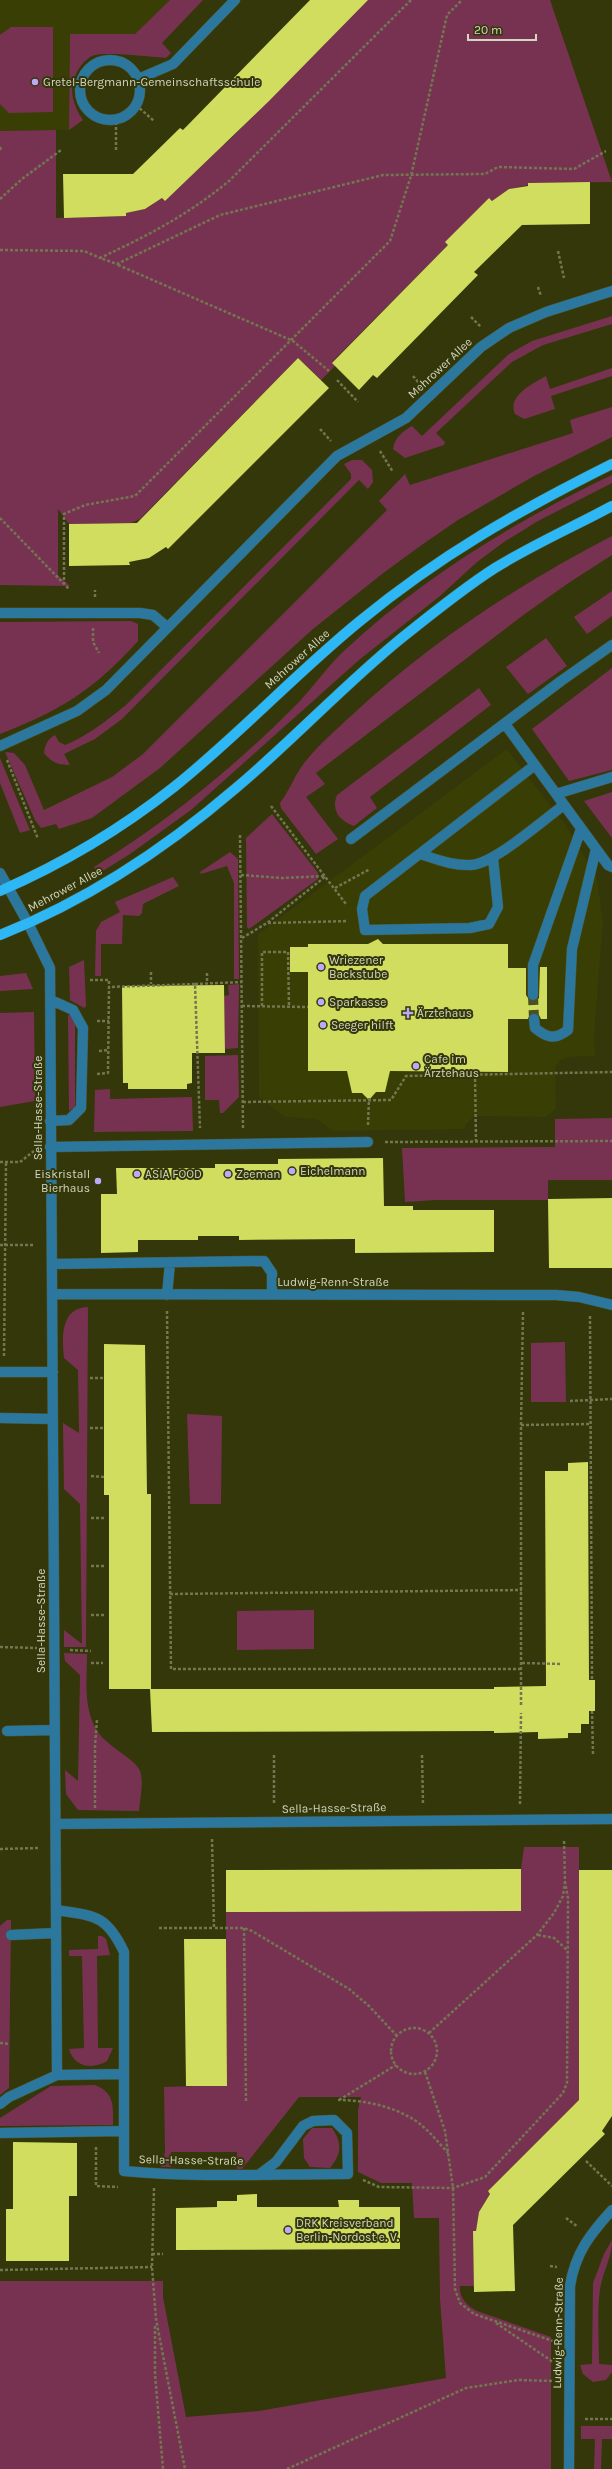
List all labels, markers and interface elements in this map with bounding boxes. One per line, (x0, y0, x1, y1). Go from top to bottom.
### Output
scale bar (468, 16, 536, 42)
text: 20 m (474, 23, 502, 37)
place label: Gretel-Bergmann-Gemeinschaftsschule (43, 75, 260, 89)
marker: Gretel-Bergmann-Gemeinschaftsschule (30, 77, 40, 87)
street label: Mehrower Allee (405, 335, 475, 401)
street label: Mehrower Allee (262, 626, 332, 692)
street label: Mehrower Allee (25, 863, 105, 915)
place label: Wriezener Backstube (329, 953, 387, 981)
marker: Wriezener Backstube (316, 962, 326, 972)
place label: Sparkasse (329, 995, 386, 1009)
marker: Sparkasse (316, 997, 326, 1007)
place label: Ärztehaus (417, 1006, 472, 1020)
marker: Ärztehaus (402, 1007, 414, 1019)
place label: Seeger hilft (331, 1018, 394, 1032)
marker: Seeger hilft (318, 1020, 328, 1030)
place label: Cafe im Ärztehaus (424, 1052, 479, 1080)
street label: Sella-Hasse-Straße (31, 1056, 45, 1160)
marker: Cafe im Ärztehaus (411, 1061, 421, 1071)
place label: Eichelmann (300, 1164, 366, 1178)
marker: Eichelmann (287, 1166, 297, 1176)
place label: Eiskristall Bierhaus (35, 1167, 90, 1195)
place label: ASIA FOOD (145, 1167, 202, 1181)
place label: Zeeman (236, 1167, 281, 1181)
marker: ASIA FOOD (132, 1169, 142, 1179)
marker: Zeeman (223, 1169, 233, 1179)
marker: Eiskristall Bierhaus (93, 1176, 103, 1186)
street label: Ludwig-Renn-Straße (277, 1275, 389, 1289)
street label: Sella-Hasse-Straße (34, 1569, 48, 1673)
street label: Sella-Hasse-Straße (282, 1800, 386, 1816)
street label: Sella-Hasse-Straße (139, 2152, 243, 2168)
place label: DRK Kreisverband Berlin-Nordost e. V. (296, 2216, 399, 2244)
marker: DRK Kreisverband Berlin-Nordost e. V. (283, 2225, 293, 2235)
street label: Ludwig-Renn-Straße (550, 2277, 566, 2389)

